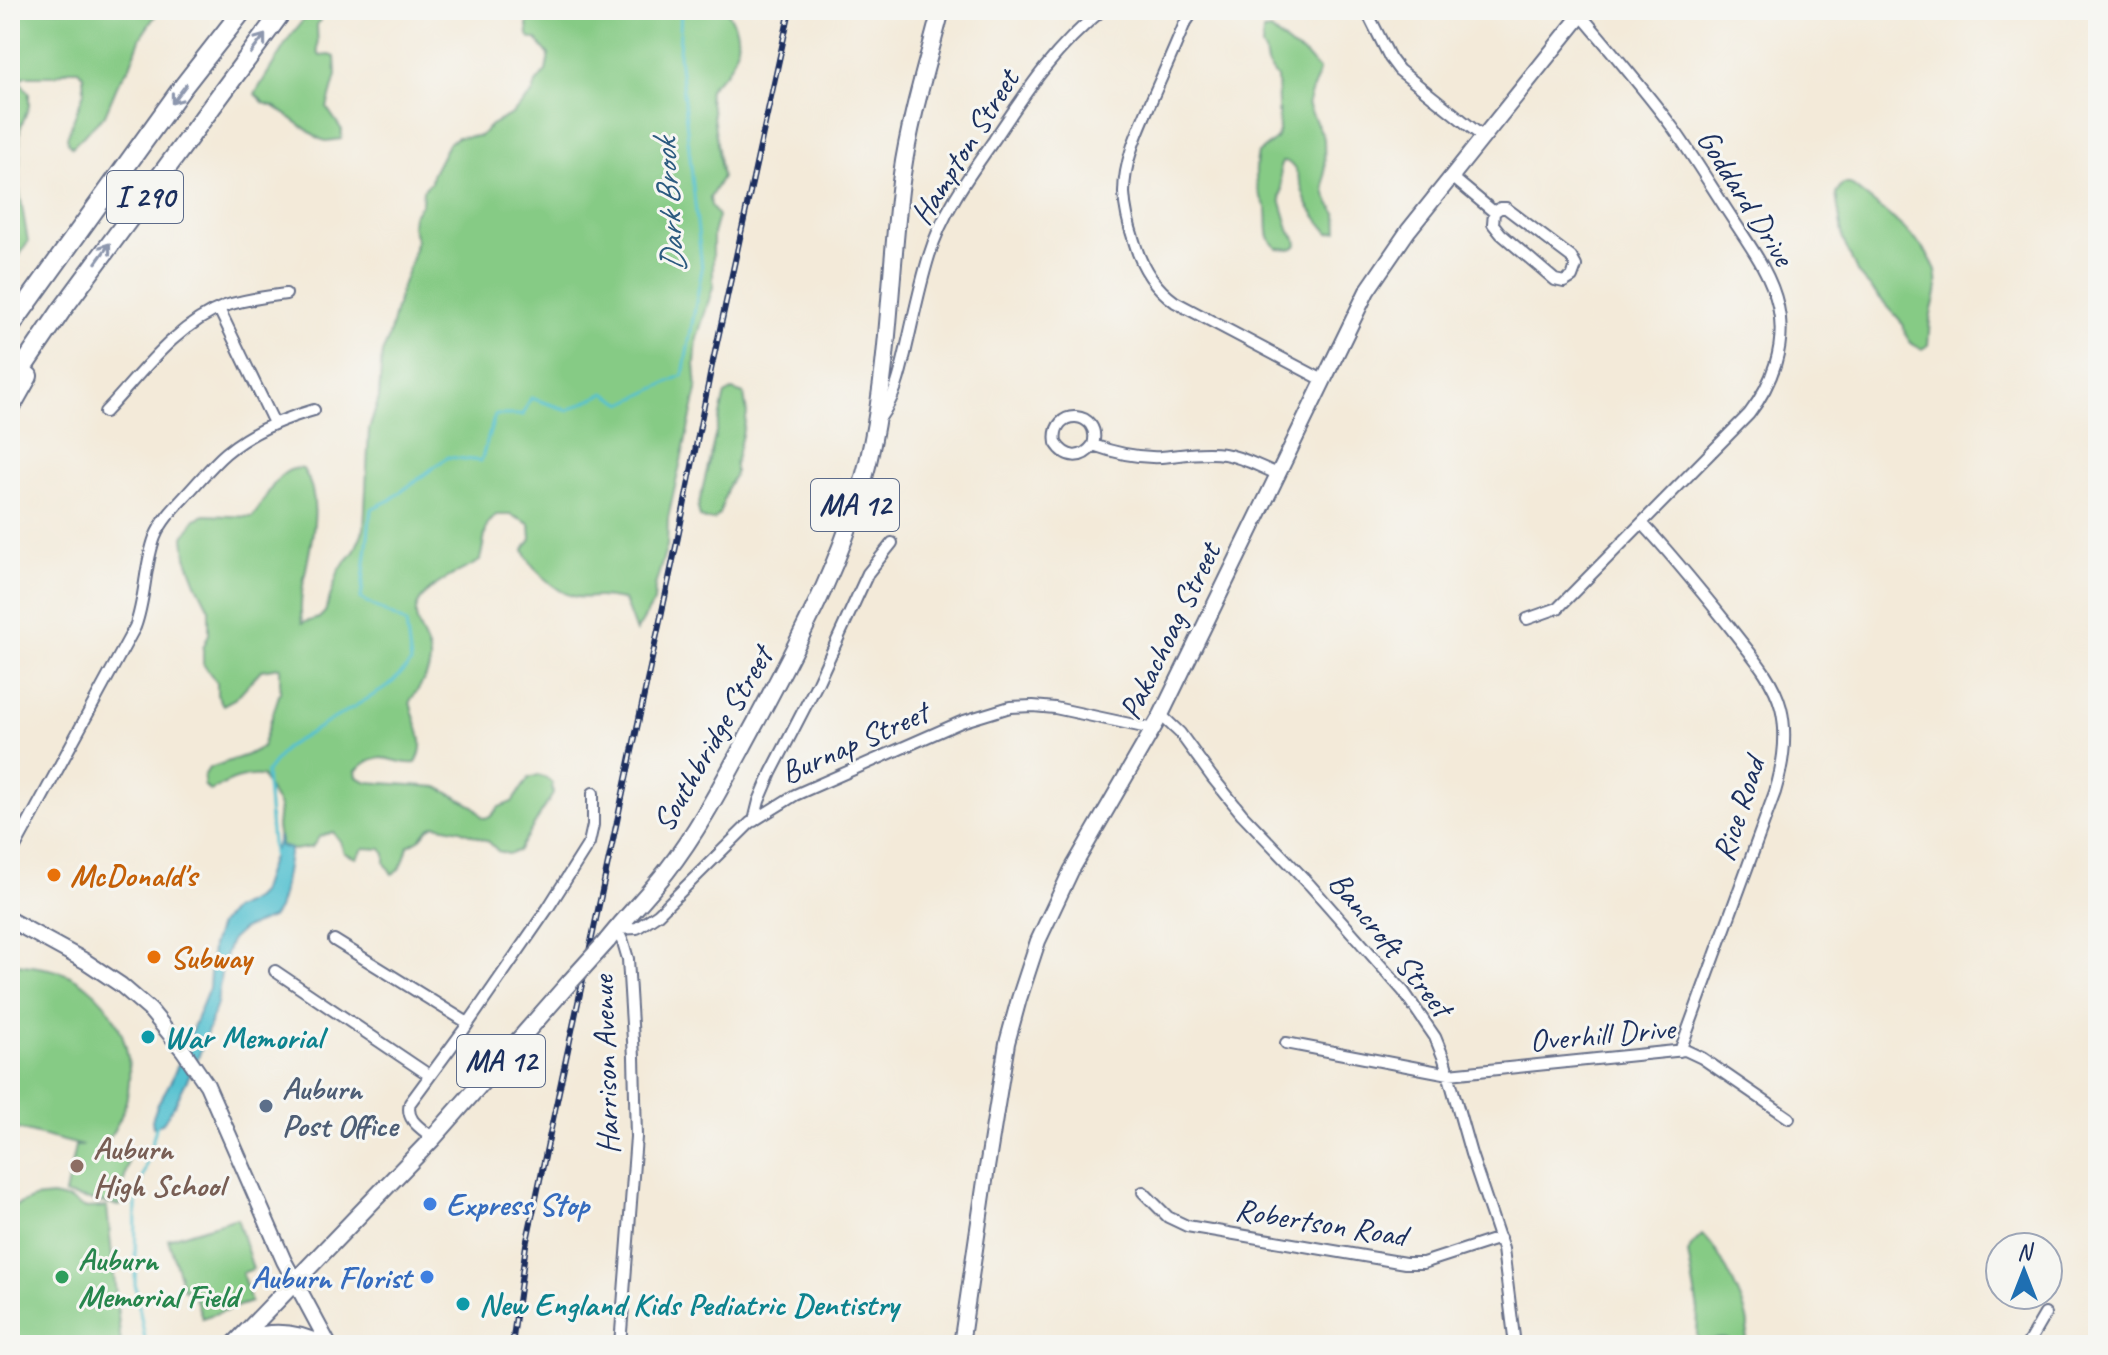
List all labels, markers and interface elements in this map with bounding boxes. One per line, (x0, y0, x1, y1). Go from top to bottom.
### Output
one-way arrow (249, 34, 266, 55)
street label: Hampton Street (901, 59, 1030, 232)
one-way arrow (170, 83, 187, 104)
street label: Goddard Drive (1687, 121, 1805, 276)
water label: Dark Brook (642, 132, 695, 274)
road number: I 290 (107, 171, 183, 223)
one-way arrow (95, 243, 112, 265)
road number: MA 12 (811, 479, 899, 531)
street label: Pakachoag Street (1109, 533, 1231, 726)
street label: Southbridge Street (643, 636, 784, 839)
street label: Burnap Street (774, 690, 938, 793)
street label: Rice Road (1703, 747, 1776, 866)
place label: McDonald's (70, 855, 199, 896)
street label: Bancroft Street (1320, 863, 1464, 1029)
marker: McDonald's (45, 866, 63, 884)
place label: Subway (170, 937, 255, 978)
marker: Subway (145, 948, 163, 966)
street label: Harrison Avenue (582, 972, 629, 1155)
street label: Overhill Drive (1528, 1008, 1679, 1061)
place label: War Memorial (164, 1017, 329, 1058)
marker: War Memorial (139, 1028, 157, 1046)
road number: MA 12 (457, 1035, 545, 1087)
place label: Auburn Post Office (282, 1068, 400, 1146)
marker: Auburn Post Office (257, 1097, 275, 1115)
place label: Auburn High School (93, 1128, 231, 1206)
marker: Auburn High School (68, 1157, 86, 1175)
place label: Express Stop (446, 1184, 591, 1225)
street label: Robertson Road (1233, 1189, 1414, 1257)
marker: Express Stop (421, 1195, 439, 1213)
north arrow (1984, 1231, 2064, 1311)
text: N (2017, 1238, 2034, 1266)
place label: Auburn Memorial Field (78, 1239, 243, 1317)
place label: Auburn Florist (251, 1257, 414, 1298)
marker: Auburn Memorial Field (53, 1268, 71, 1286)
marker: Auburn Florist (418, 1268, 436, 1286)
place label: New England Kids Pediatric Dentistry (479, 1284, 902, 1325)
marker: New England Kids Pediatric Dentistry (454, 1295, 472, 1313)

